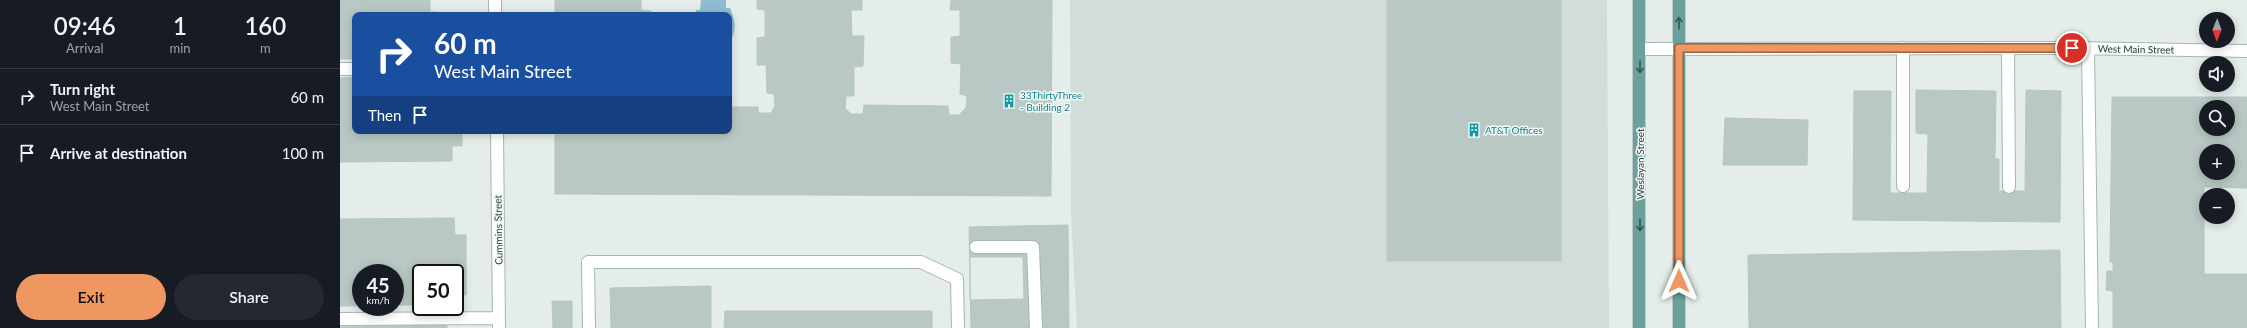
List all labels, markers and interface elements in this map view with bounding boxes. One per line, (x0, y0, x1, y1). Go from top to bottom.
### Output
text: 09:46 (54, 11, 116, 40)
text: 1 (173, 11, 187, 40)
text: 160 (244, 11, 286, 40)
north arrow (2199, 12, 2235, 48)
map controls (2199, 12, 2235, 224)
one-way arrow (1675, 17, 1683, 30)
text: 60 m (434, 26, 497, 60)
icon: right (368, 28, 420, 80)
pin (2055, 31, 2089, 65)
icon: arrive (2061, 37, 2083, 59)
text: Arrival (66, 40, 103, 56)
text: min (169, 40, 191, 56)
text: m (260, 40, 271, 56)
street label: West Main Street (2098, 42, 2175, 56)
button: sound (2199, 56, 2235, 92)
text: West Main Street (434, 60, 572, 82)
one-way arrow (1636, 60, 1644, 73)
text: Turn right (50, 80, 115, 98)
icon: right (16, 86, 38, 108)
text: 60 m (290, 88, 324, 106)
place label: 33ThirtyThree - Building 2 (1020, 89, 1082, 113)
building icon: 33ThirtyThree - Building 2 (1001, 93, 1017, 109)
text: West Main Street (50, 98, 149, 114)
button: search (2199, 100, 2235, 136)
icon: arrive (409, 104, 431, 126)
text: Then (368, 106, 401, 124)
building icon: AT&T Offices (1466, 122, 1482, 138)
place label: AT&T Offices (1485, 124, 1543, 136)
street label: Weslayan Street (1634, 128, 1646, 200)
icon: arrive (16, 142, 38, 164)
text: Arrive at destination (50, 144, 187, 162)
text: 100 m (282, 144, 324, 162)
button: + (2199, 144, 2235, 180)
button: − (2199, 188, 2235, 224)
street label: Cummins Street (491, 195, 505, 265)
one-way arrow (1636, 218, 1644, 231)
position arrow (1658, 260, 1700, 302)
speed limit sign: 50 (412, 264, 464, 316)
text: 45 (366, 273, 390, 297)
button: Exit (16, 274, 166, 320)
button: Share (174, 274, 324, 320)
text: km/h (366, 294, 390, 306)

